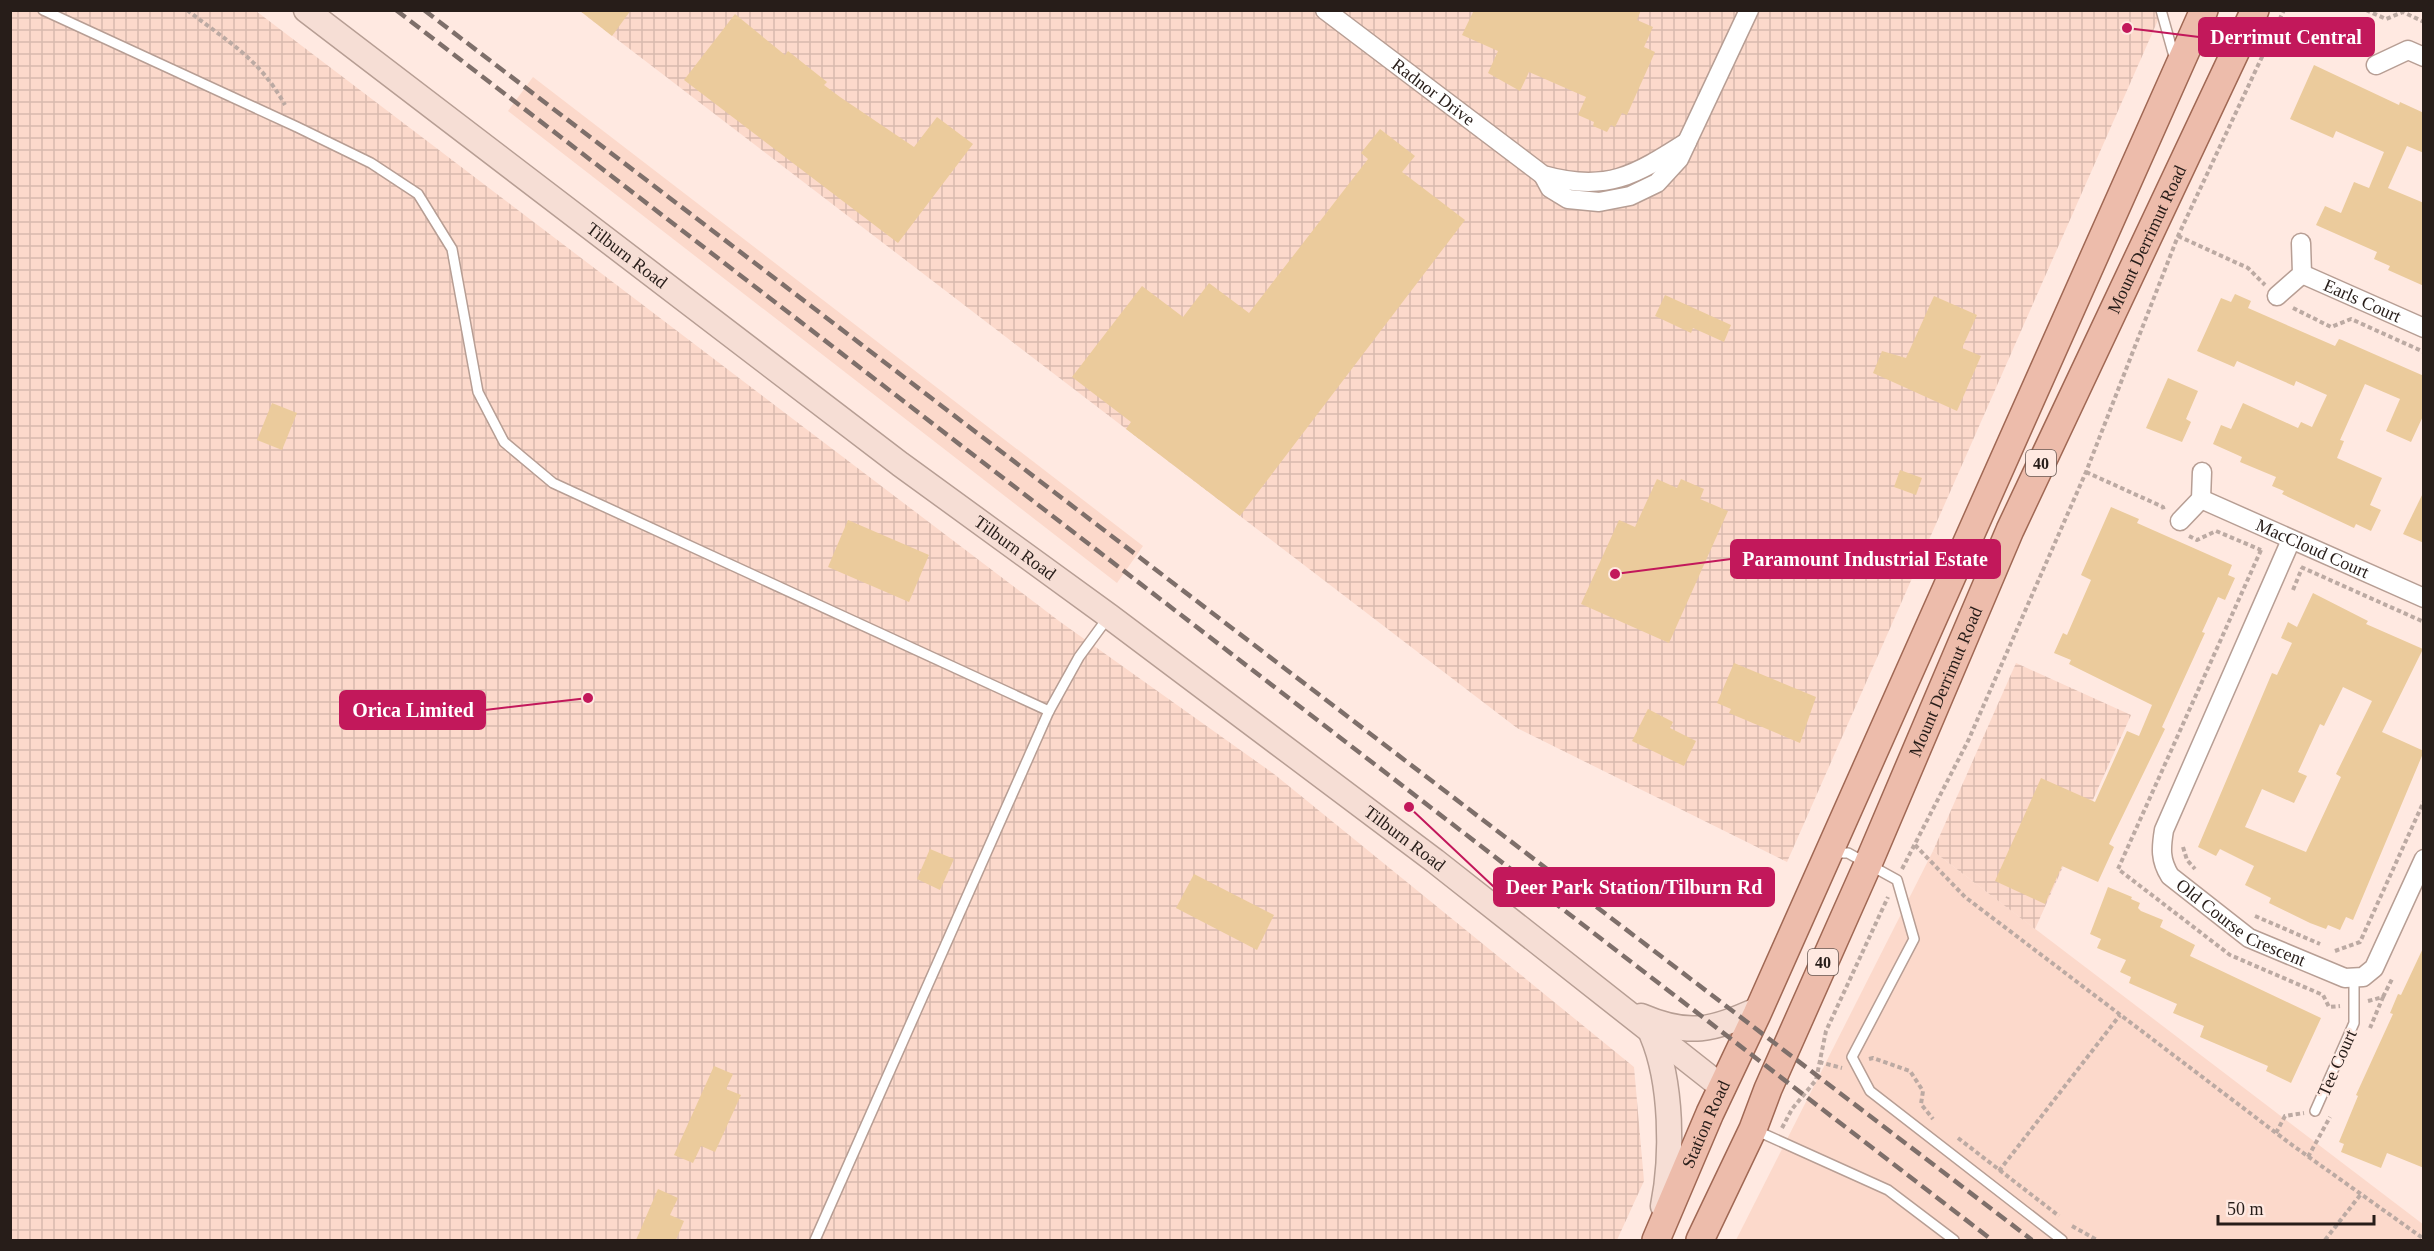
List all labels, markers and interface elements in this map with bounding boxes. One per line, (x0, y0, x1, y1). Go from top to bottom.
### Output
callout: Derrimut Central (2199, 18, 2374, 56)
text: Derrimut Central (2210, 26, 2362, 48)
street label: Radnor Drive (1388, 54, 1479, 130)
street label: Mount Derrimut Road (2103, 162, 2190, 317)
street label: Tilburn Road (583, 218, 671, 292)
street label: Earls Court (2321, 275, 2404, 327)
road number: 40 (2026, 450, 2056, 476)
street label: Tilburn Road (970, 511, 1060, 584)
street label: MacCloud Court (2253, 515, 2372, 582)
callout: Paramount Industrial Estate (1731, 540, 2000, 578)
text: Paramount Industrial Estate (1742, 548, 1988, 570)
street label: Mount Derrimut Road (1905, 604, 1986, 760)
callout: Orica Limited (340, 691, 485, 729)
text: Orica Limited (352, 699, 474, 721)
street label: Tilburn Road (1360, 801, 1449, 875)
callout: Deer Park Station/Tilburn Rd (1494, 868, 1774, 906)
street label: Old Course Crescent (2172, 875, 2309, 970)
text: Deer Park Station/Tilburn Rd (1506, 876, 1762, 898)
road number: 40 (1808, 949, 1838, 975)
street label: Tee Court (2313, 1026, 2361, 1100)
street label: Station Road (1678, 1077, 1734, 1171)
scale bar (2218, 1188, 2374, 1226)
text: 50 m (2227, 1199, 2264, 1219)

